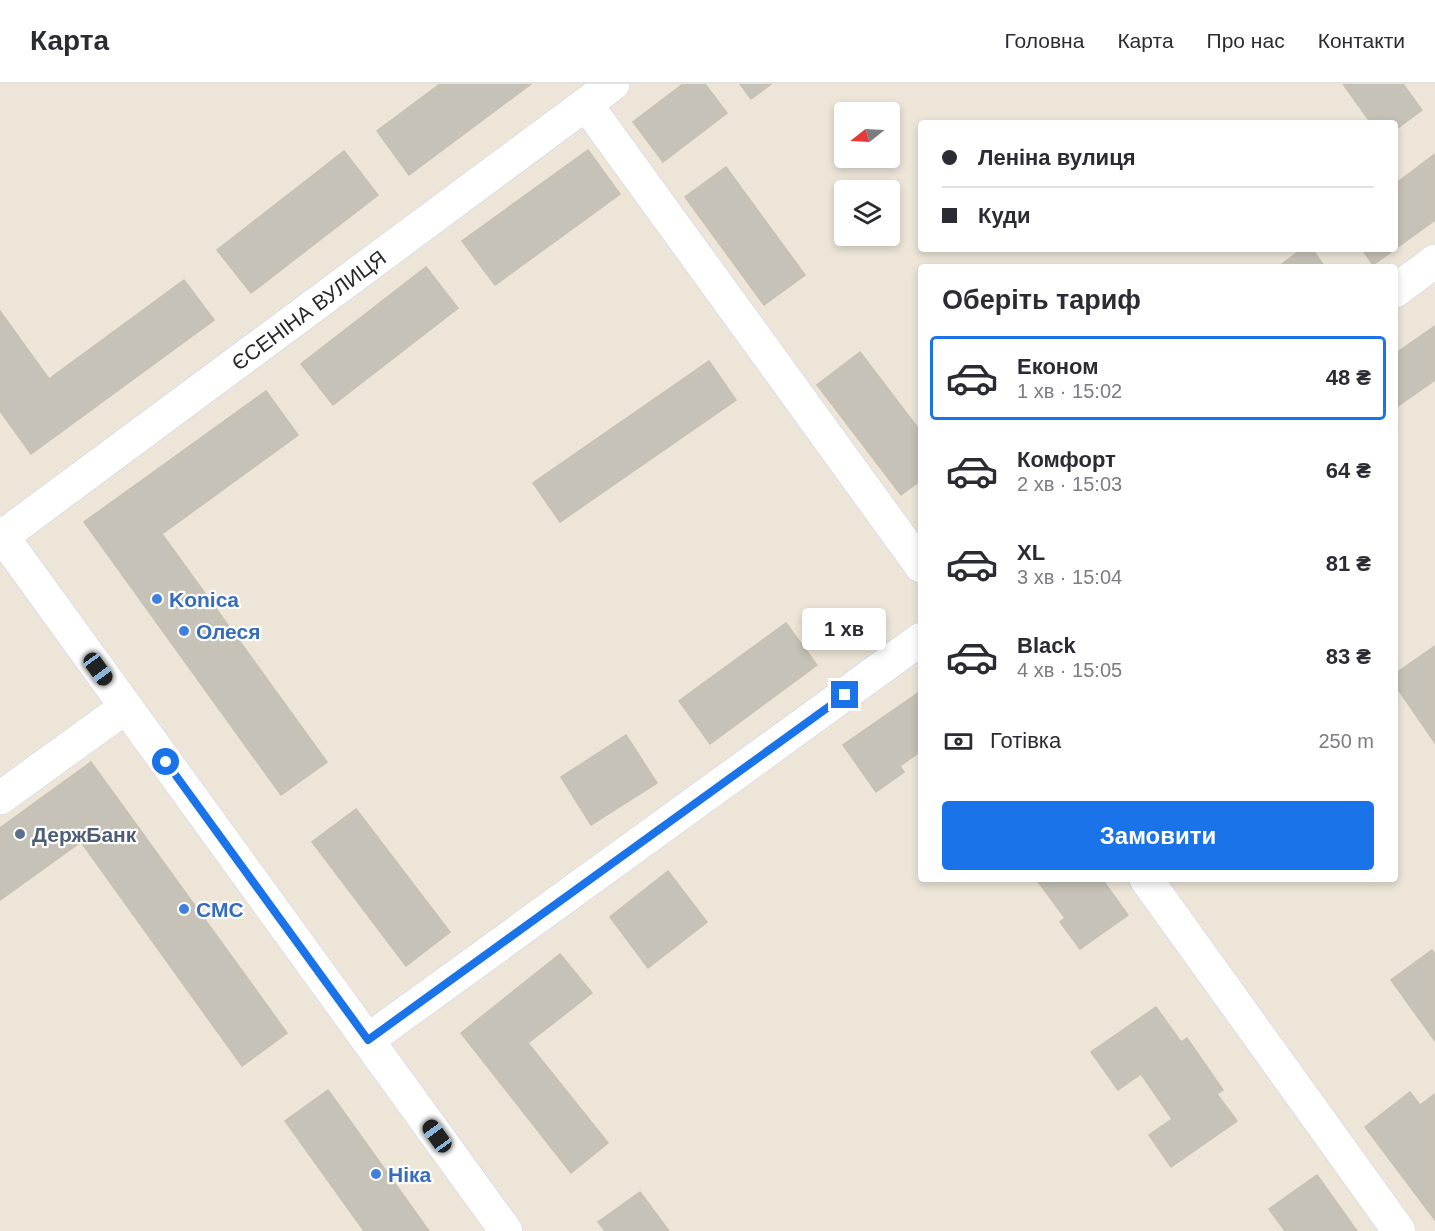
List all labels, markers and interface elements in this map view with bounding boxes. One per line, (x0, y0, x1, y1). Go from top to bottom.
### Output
text: Карта (30, 25, 109, 56)
text: Головна (1005, 29, 1084, 52)
text: Карта (1117, 29, 1174, 52)
text: Про нас (1207, 29, 1285, 52)
text: Контакти (1318, 29, 1405, 52)
north arrow (834, 102, 900, 168)
map controls (834, 102, 900, 246)
text: Леніна вулиця (978, 145, 1136, 170)
button: layers (834, 180, 900, 246)
text: Куди (978, 203, 1031, 228)
street label: ЄСЕНІНА ВУЛИЦЯ (227, 245, 390, 374)
text: Оберіть тариф (942, 285, 1141, 315)
icon: car (945, 351, 999, 405)
text: Економ (1017, 354, 1099, 379)
text: 48 ₴ (1326, 365, 1371, 390)
text: 1 хв · 15:02 (1017, 380, 1122, 402)
icon: car (945, 444, 999, 498)
text: Комфорт (1017, 447, 1116, 472)
text: 64 ₴ (1326, 458, 1371, 483)
text: 2 хв · 15:03 (1017, 473, 1122, 495)
icon: car (945, 537, 999, 591)
text: XL (1017, 540, 1045, 565)
text: 81 ₴ (1326, 551, 1371, 576)
text: 3 хв · 15:04 (1017, 566, 1122, 588)
place label: Konica (169, 588, 239, 611)
marker: Konica (150, 592, 164, 606)
callout: 1 хв (803, 608, 887, 650)
text: 1 хв (824, 618, 864, 640)
place label: Олеся (196, 620, 260, 643)
marker: Олеся (177, 624, 191, 638)
icon: car (945, 630, 999, 684)
text: Black (1017, 633, 1076, 658)
text: 83 ₴ (1326, 644, 1371, 669)
car (80, 649, 116, 689)
text: 4 хв · 15:05 (1017, 659, 1122, 681)
route end (831, 681, 858, 708)
icon: cash (942, 725, 975, 758)
text: Готівка (990, 728, 1061, 753)
text: 250 m (1318, 730, 1374, 752)
route start (152, 748, 179, 775)
button: Замовити (942, 801, 1374, 870)
place label: ДержБанк (32, 823, 137, 846)
marker: ДержБанк (13, 827, 27, 841)
place label: СМС (196, 898, 244, 921)
marker: СМС (177, 902, 191, 916)
car (419, 1116, 455, 1156)
place label: Ніка (388, 1163, 432, 1186)
marker: Ніка (369, 1167, 383, 1181)

